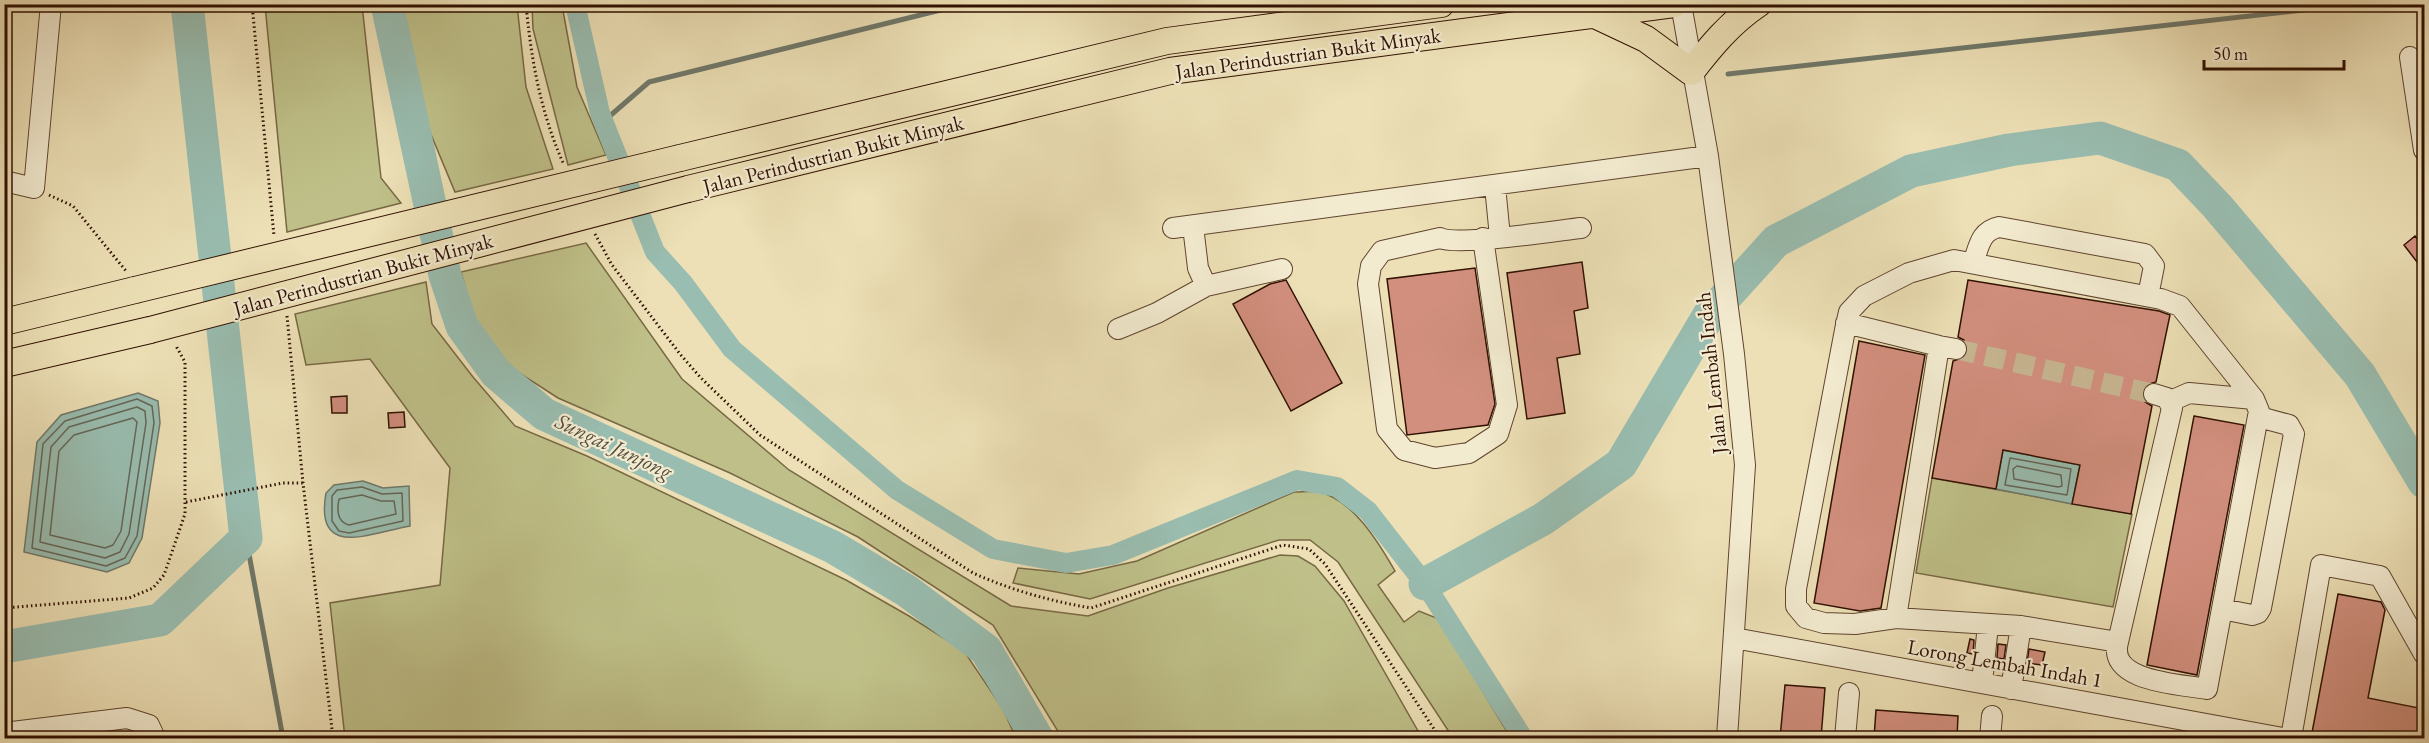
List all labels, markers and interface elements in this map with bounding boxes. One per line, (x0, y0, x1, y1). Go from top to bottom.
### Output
street label: Jalan Perindustrian Bukit Minyak (1172, 21, 1444, 85)
scale bar (2204, 33, 2344, 71)
text: 50 m (2213, 42, 2248, 65)
street label: Jalan Perindustrian Bukit Minyak (698, 108, 967, 200)
street label: Jalan Perindustrian Bukit Minyak (228, 226, 497, 322)
street label: Jalan Lembah Indah (1689, 290, 1733, 457)
water label: Sungai Junjong (550, 406, 678, 486)
street label: Lorong Lembah Indah 1 (1905, 633, 2105, 693)

